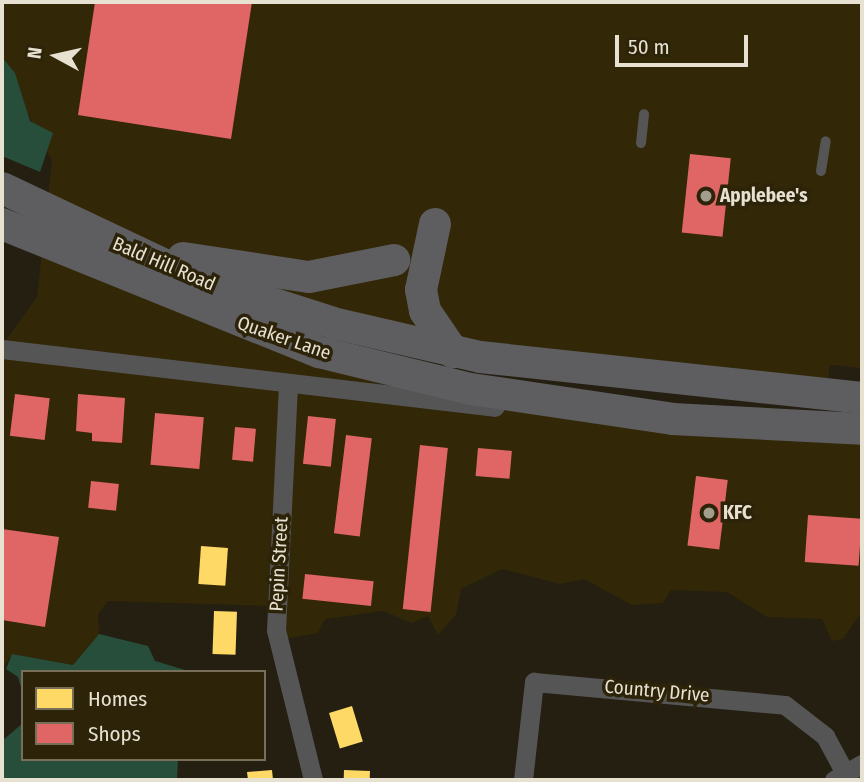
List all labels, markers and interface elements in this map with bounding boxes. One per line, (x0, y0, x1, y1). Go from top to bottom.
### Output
north arrow (21, 21, 91, 91)
scale bar (619, 21, 752, 65)
text: 50 m (628, 34, 670, 60)
text: N (23, 46, 47, 60)
place label: Applebee's (720, 185, 807, 207)
marker: Applebee's (698, 188, 714, 204)
street label: Bald Hill Road (109, 232, 219, 296)
street label: Quaker Lane (234, 311, 334, 365)
place label: KFC (723, 502, 752, 524)
marker: KFC (701, 505, 717, 521)
street label: Pepin Street (265, 516, 293, 612)
legend (21, 670, 266, 761)
street label: Country Drive (604, 675, 710, 707)
text: Homes (88, 686, 147, 712)
text: Shops (88, 721, 141, 747)

